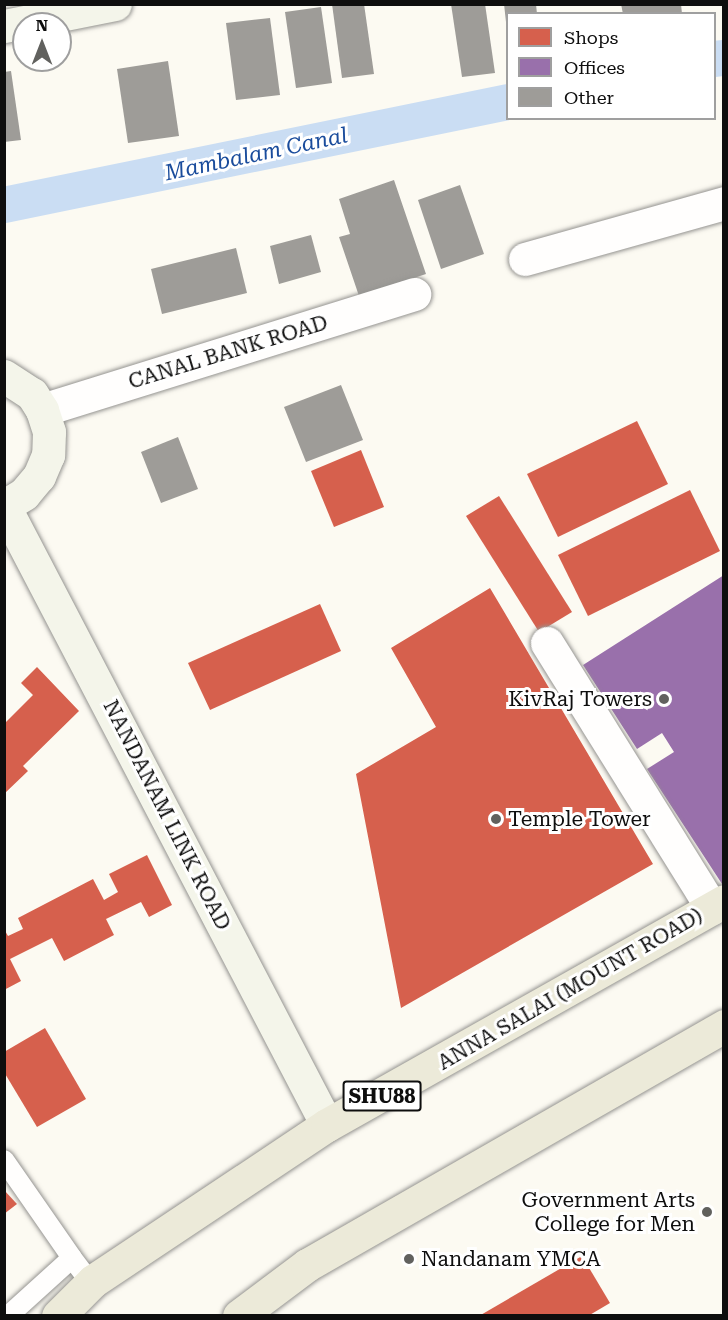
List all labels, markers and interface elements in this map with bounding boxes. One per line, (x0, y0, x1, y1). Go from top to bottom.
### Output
north arrow (12, 12, 72, 72)
legend (506, 12, 716, 120)
text: N (36, 16, 48, 35)
text: Shops (564, 27, 618, 48)
text: Offices (564, 57, 625, 78)
text: Other (564, 87, 614, 108)
water label: Mambalam Canal (162, 122, 350, 186)
street label: CANAL BANK ROAD (125, 310, 331, 394)
place label: KivRaj Towers (508, 686, 652, 712)
marker: KivRaj Towers (657, 692, 671, 706)
street label: NANDANAM LINK ROAD (98, 696, 236, 934)
place label: Temple Tower (508, 806, 651, 832)
marker: Temple Tower (489, 812, 503, 826)
street label: ANNA SALAI (MOUNT ROAD) (433, 903, 707, 1075)
road number: SHU88 (342, 1079, 422, 1113)
place label: Government Arts College for Men (522, 1187, 695, 1237)
marker: Government Arts College for Men (700, 1205, 714, 1219)
place label: Nandanam YMCA (421, 1246, 601, 1272)
marker: Nandanam YMCA (402, 1252, 416, 1266)

